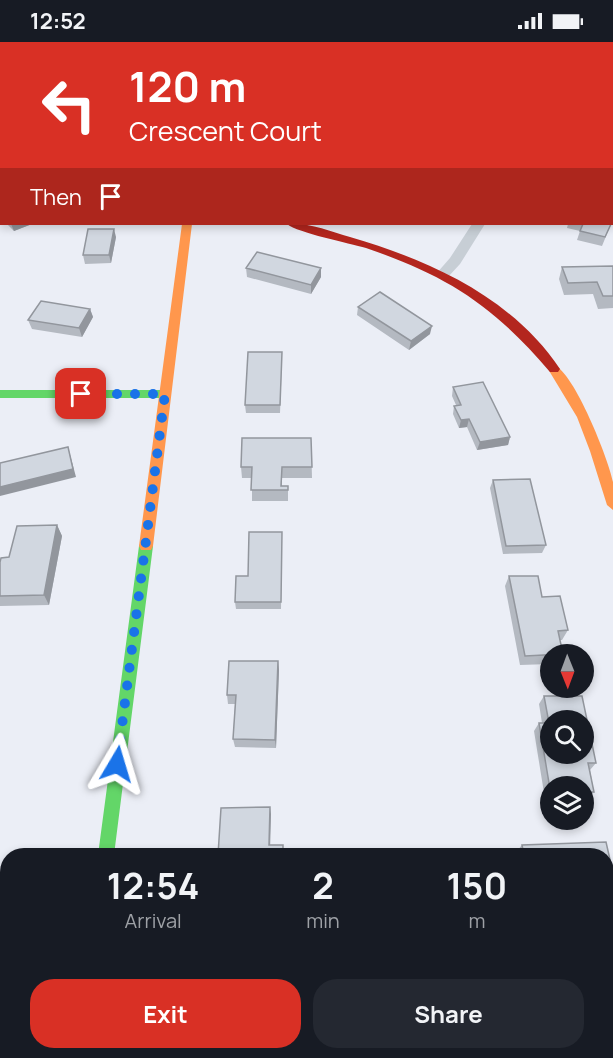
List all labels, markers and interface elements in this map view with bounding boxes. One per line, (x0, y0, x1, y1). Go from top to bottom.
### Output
text: 12:52 (30, 6, 86, 36)
text: 120 m (129, 57, 246, 115)
icon: left (30, 66, 108, 144)
text: Crescent Court (129, 112, 322, 149)
icon: arrive (94, 180, 127, 213)
text: Then (30, 182, 82, 212)
pin (55, 368, 106, 419)
icon: arrive (64, 377, 97, 410)
north arrow (540, 644, 594, 698)
map controls (540, 644, 594, 830)
button: search (540, 710, 594, 764)
position arrow (85, 732, 149, 796)
button: layers (540, 776, 594, 830)
text: 12:54 (107, 861, 199, 910)
text: 2 (312, 861, 334, 910)
text: 150 (447, 861, 507, 910)
text: Arrival (125, 907, 182, 934)
text: min (306, 907, 340, 934)
text: m (468, 907, 485, 934)
button: Exit (30, 979, 301, 1048)
button: Share (313, 979, 584, 1048)

